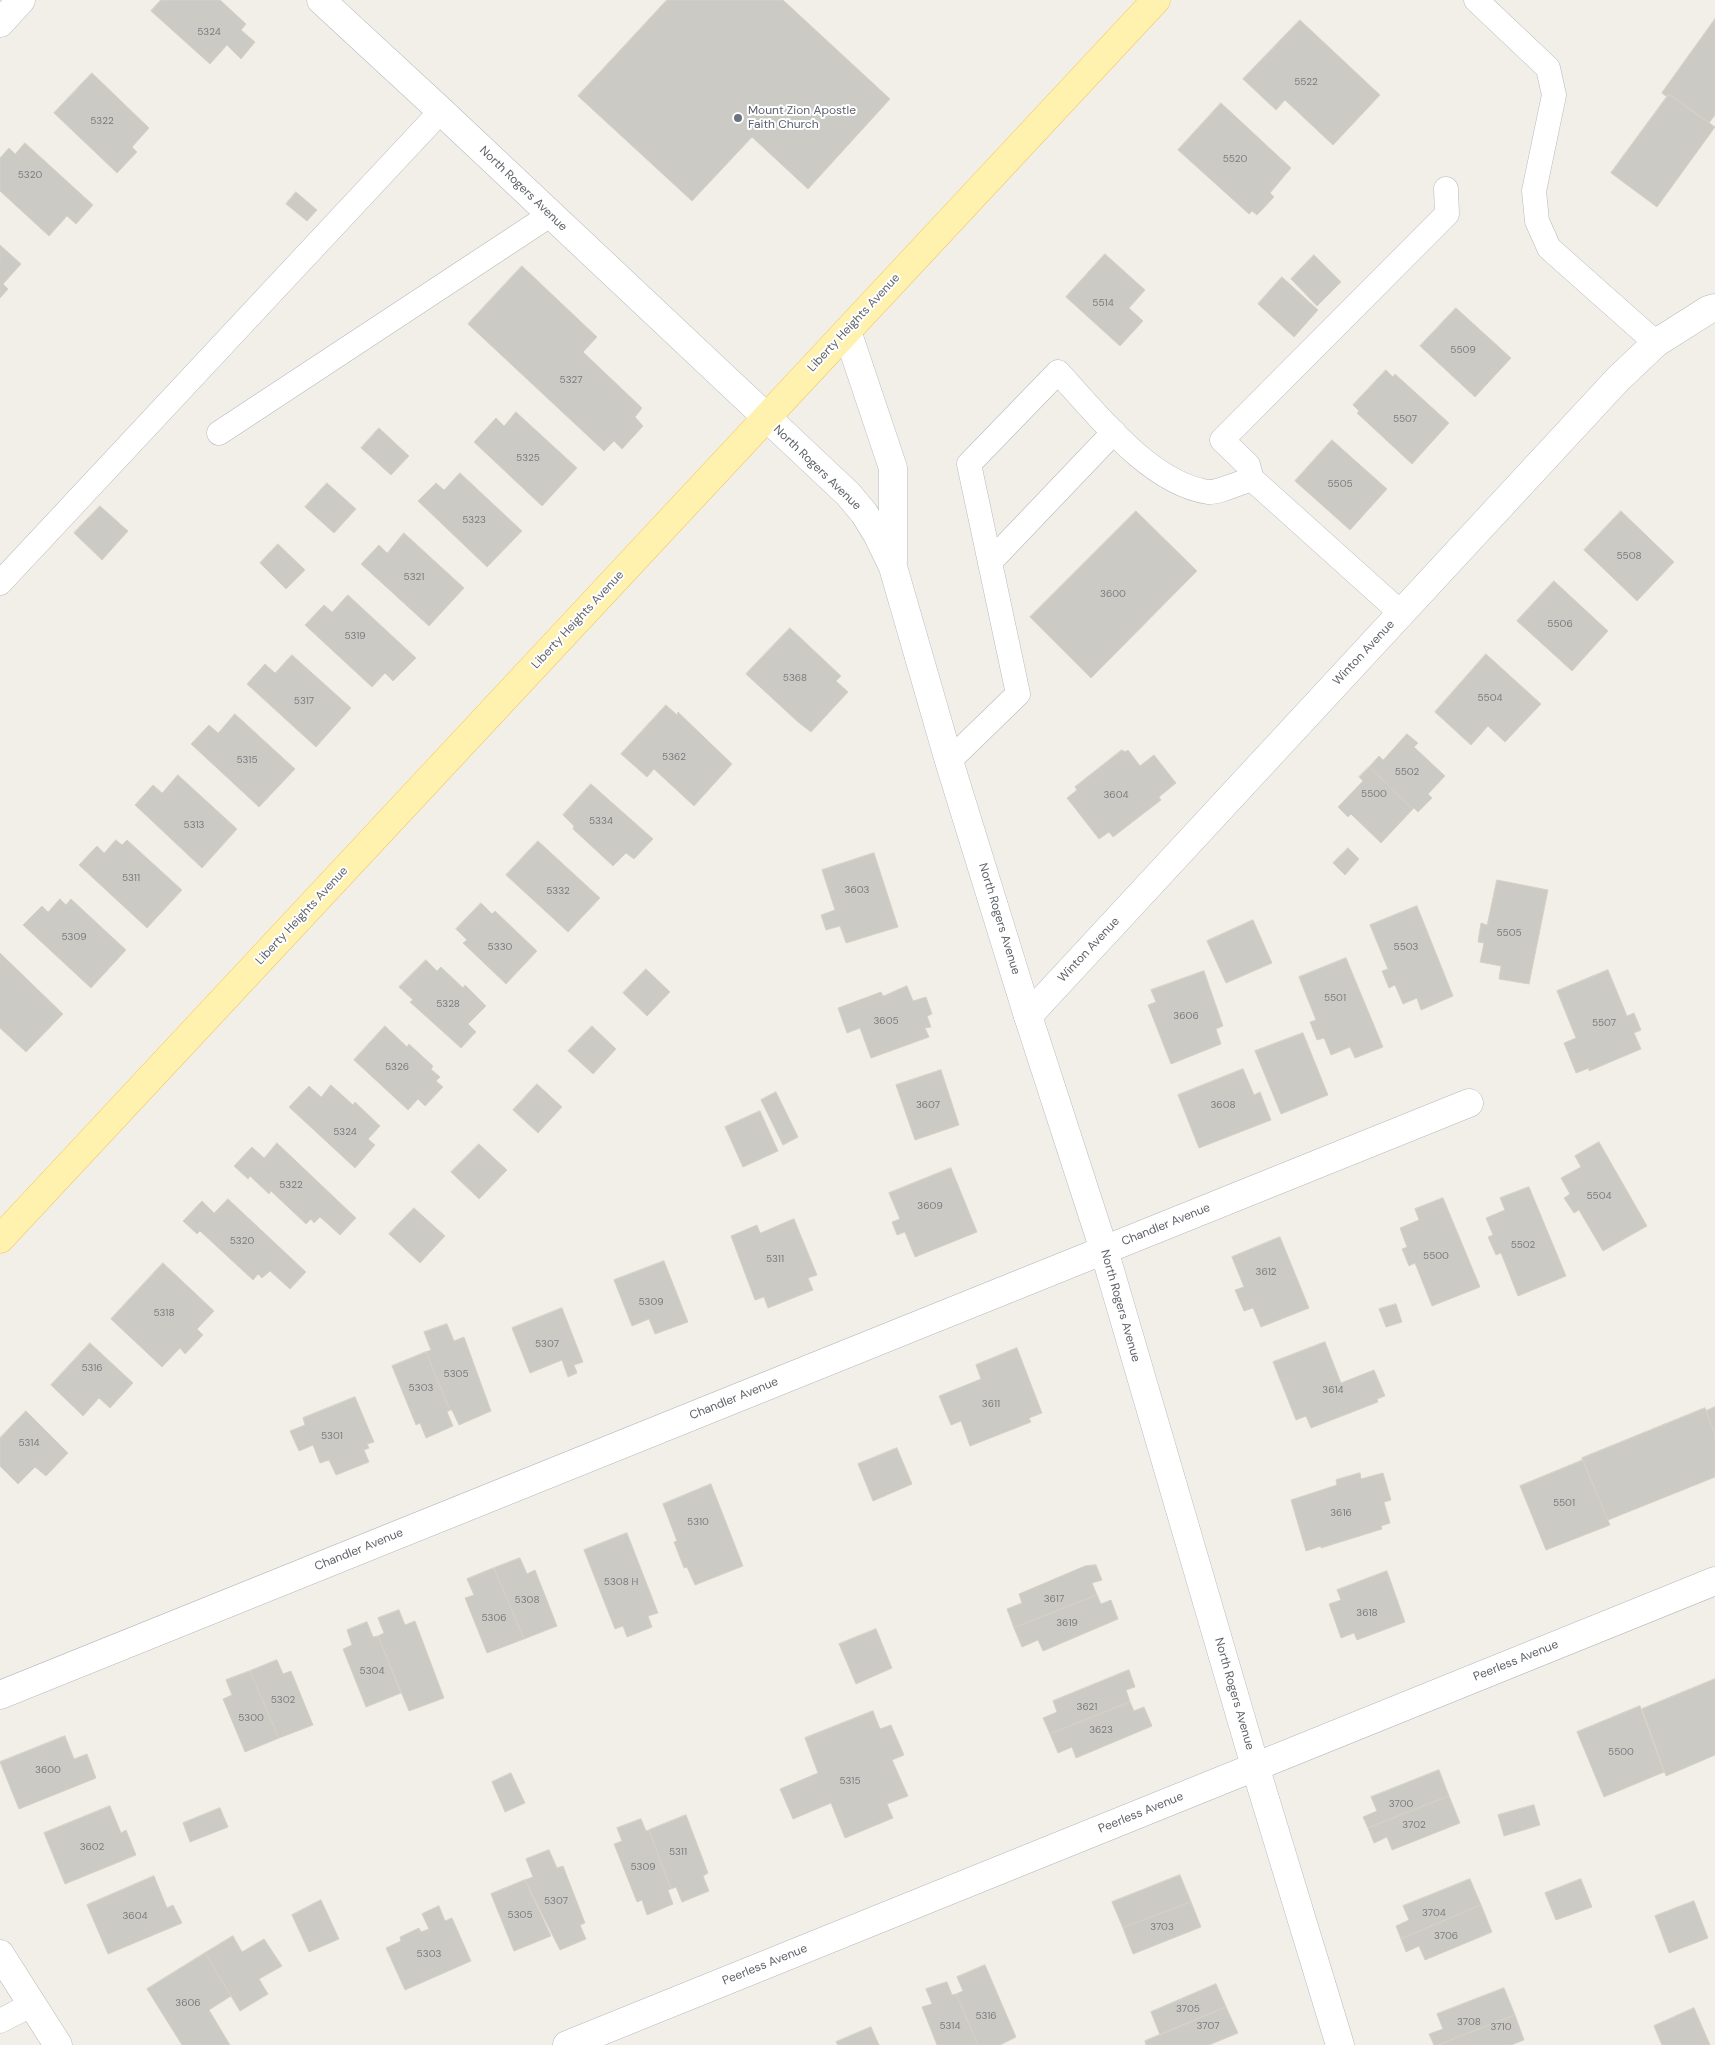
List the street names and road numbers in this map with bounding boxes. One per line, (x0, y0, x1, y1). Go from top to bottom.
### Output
street label: North Rogers Avenue (476, 144, 570, 234)
street label: Liberty Heights Avenue (805, 271, 903, 375)
street label: North Rogers Avenue (770, 423, 864, 513)
street label: Liberty Heights Avenue (529, 568, 627, 672)
street label: Winton Avenue (1330, 617, 1398, 689)
street label: North Rogers Avenue (975, 861, 1023, 977)
street label: Liberty Heights Avenue (253, 864, 351, 968)
street label: Winton Avenue (1055, 914, 1123, 986)
street label: Chandler Avenue (1120, 1201, 1212, 1249)
street label: North Rogers Avenue (1097, 1248, 1143, 1364)
street label: Chandler Avenue (688, 1375, 780, 1423)
street label: Chandler Avenue (313, 1526, 405, 1574)
street label: North Rogers Avenue (1211, 1636, 1257, 1752)
street label: Peerless Avenue (1471, 1637, 1561, 1685)
street label: Peerless Avenue (1096, 1789, 1186, 1837)
street label: Peerless Avenue (720, 1941, 810, 1989)

